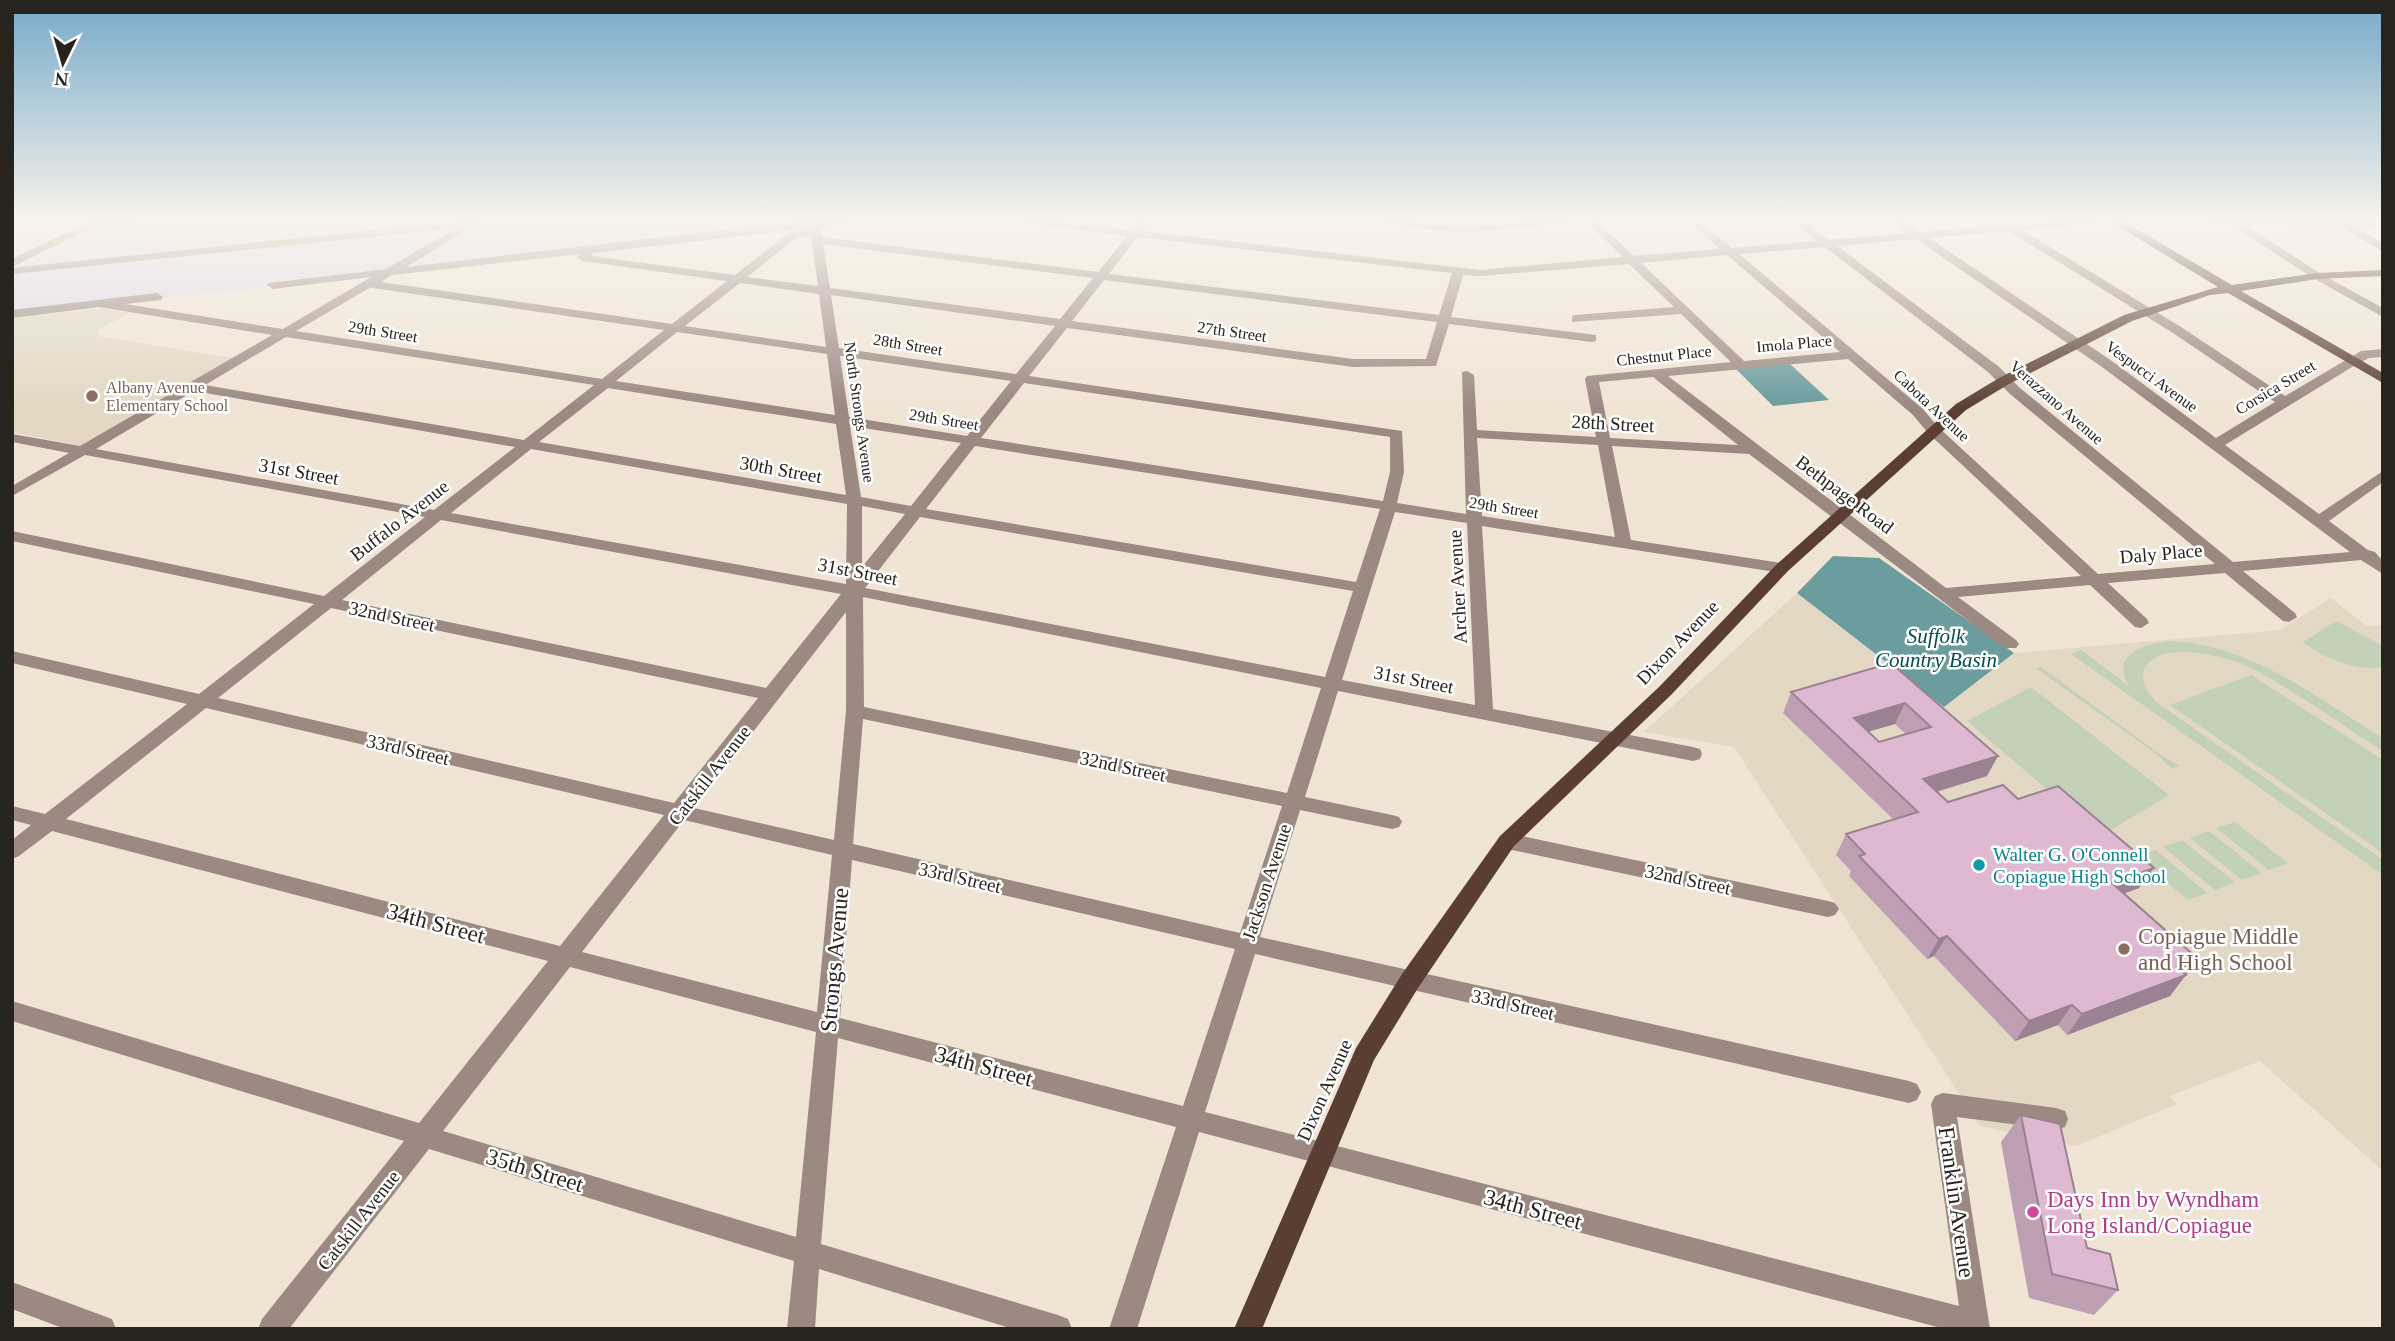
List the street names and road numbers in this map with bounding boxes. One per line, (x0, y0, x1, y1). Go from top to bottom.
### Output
street label: 29th Street (347, 318, 419, 345)
street label: 27th Street (1196, 318, 1268, 345)
street label: 28th Street (872, 331, 944, 358)
street label: Imola Place (1755, 332, 1833, 355)
street label: Vespucci Avenue (2102, 337, 2201, 416)
street label: North Strongs Avenue (840, 341, 878, 484)
street label: Chestnut Place (1616, 342, 1712, 369)
street label: Verazzano Avenue (2006, 357, 2107, 448)
street label: Corsica Street (2232, 357, 2319, 418)
street label: Cabota Avenue (1890, 366, 1973, 445)
street label: 29th Street (908, 406, 980, 433)
street label: 28th Street (1571, 411, 1656, 436)
street label: Bethpage Road (1792, 451, 1898, 538)
street label: 30th Street (738, 452, 824, 487)
street label: 31st Street (257, 454, 341, 489)
street label: Buffalo Avenue (346, 475, 453, 565)
street label: 29th Street (1468, 494, 1540, 521)
street label: Archer Avenue (1444, 529, 1471, 645)
street label: Daly Place (2119, 539, 2203, 568)
street label: 31st Street (816, 553, 900, 590)
street label: Dixon Avenue (1632, 596, 1723, 689)
street label: 32nd Street (347, 597, 437, 636)
street label: 31st Street (1372, 661, 1456, 698)
street label: Catskill Avenue (664, 721, 755, 829)
street label: 33rd Street (365, 730, 452, 769)
street label: 32nd Street (1078, 747, 1168, 786)
street label: Jackson Avenue (1238, 821, 1295, 943)
street label: 33rd Street (917, 858, 1004, 897)
street label: 32nd Street (1643, 860, 1733, 899)
street label: Strongs Avenue (816, 887, 853, 1033)
street label: 34th Street (384, 898, 488, 949)
street label: 33rd Street (1470, 985, 1557, 1024)
street label: Dixon Avenue (1293, 1036, 1356, 1144)
street label: 34th Street (932, 1041, 1036, 1092)
street label: Franklin Avenue (1934, 1125, 1979, 1279)
street label: 35th Street (483, 1144, 587, 1197)
street label: Catskill Avenue (313, 1166, 404, 1274)
street label: 34th Street (1481, 1184, 1585, 1235)

